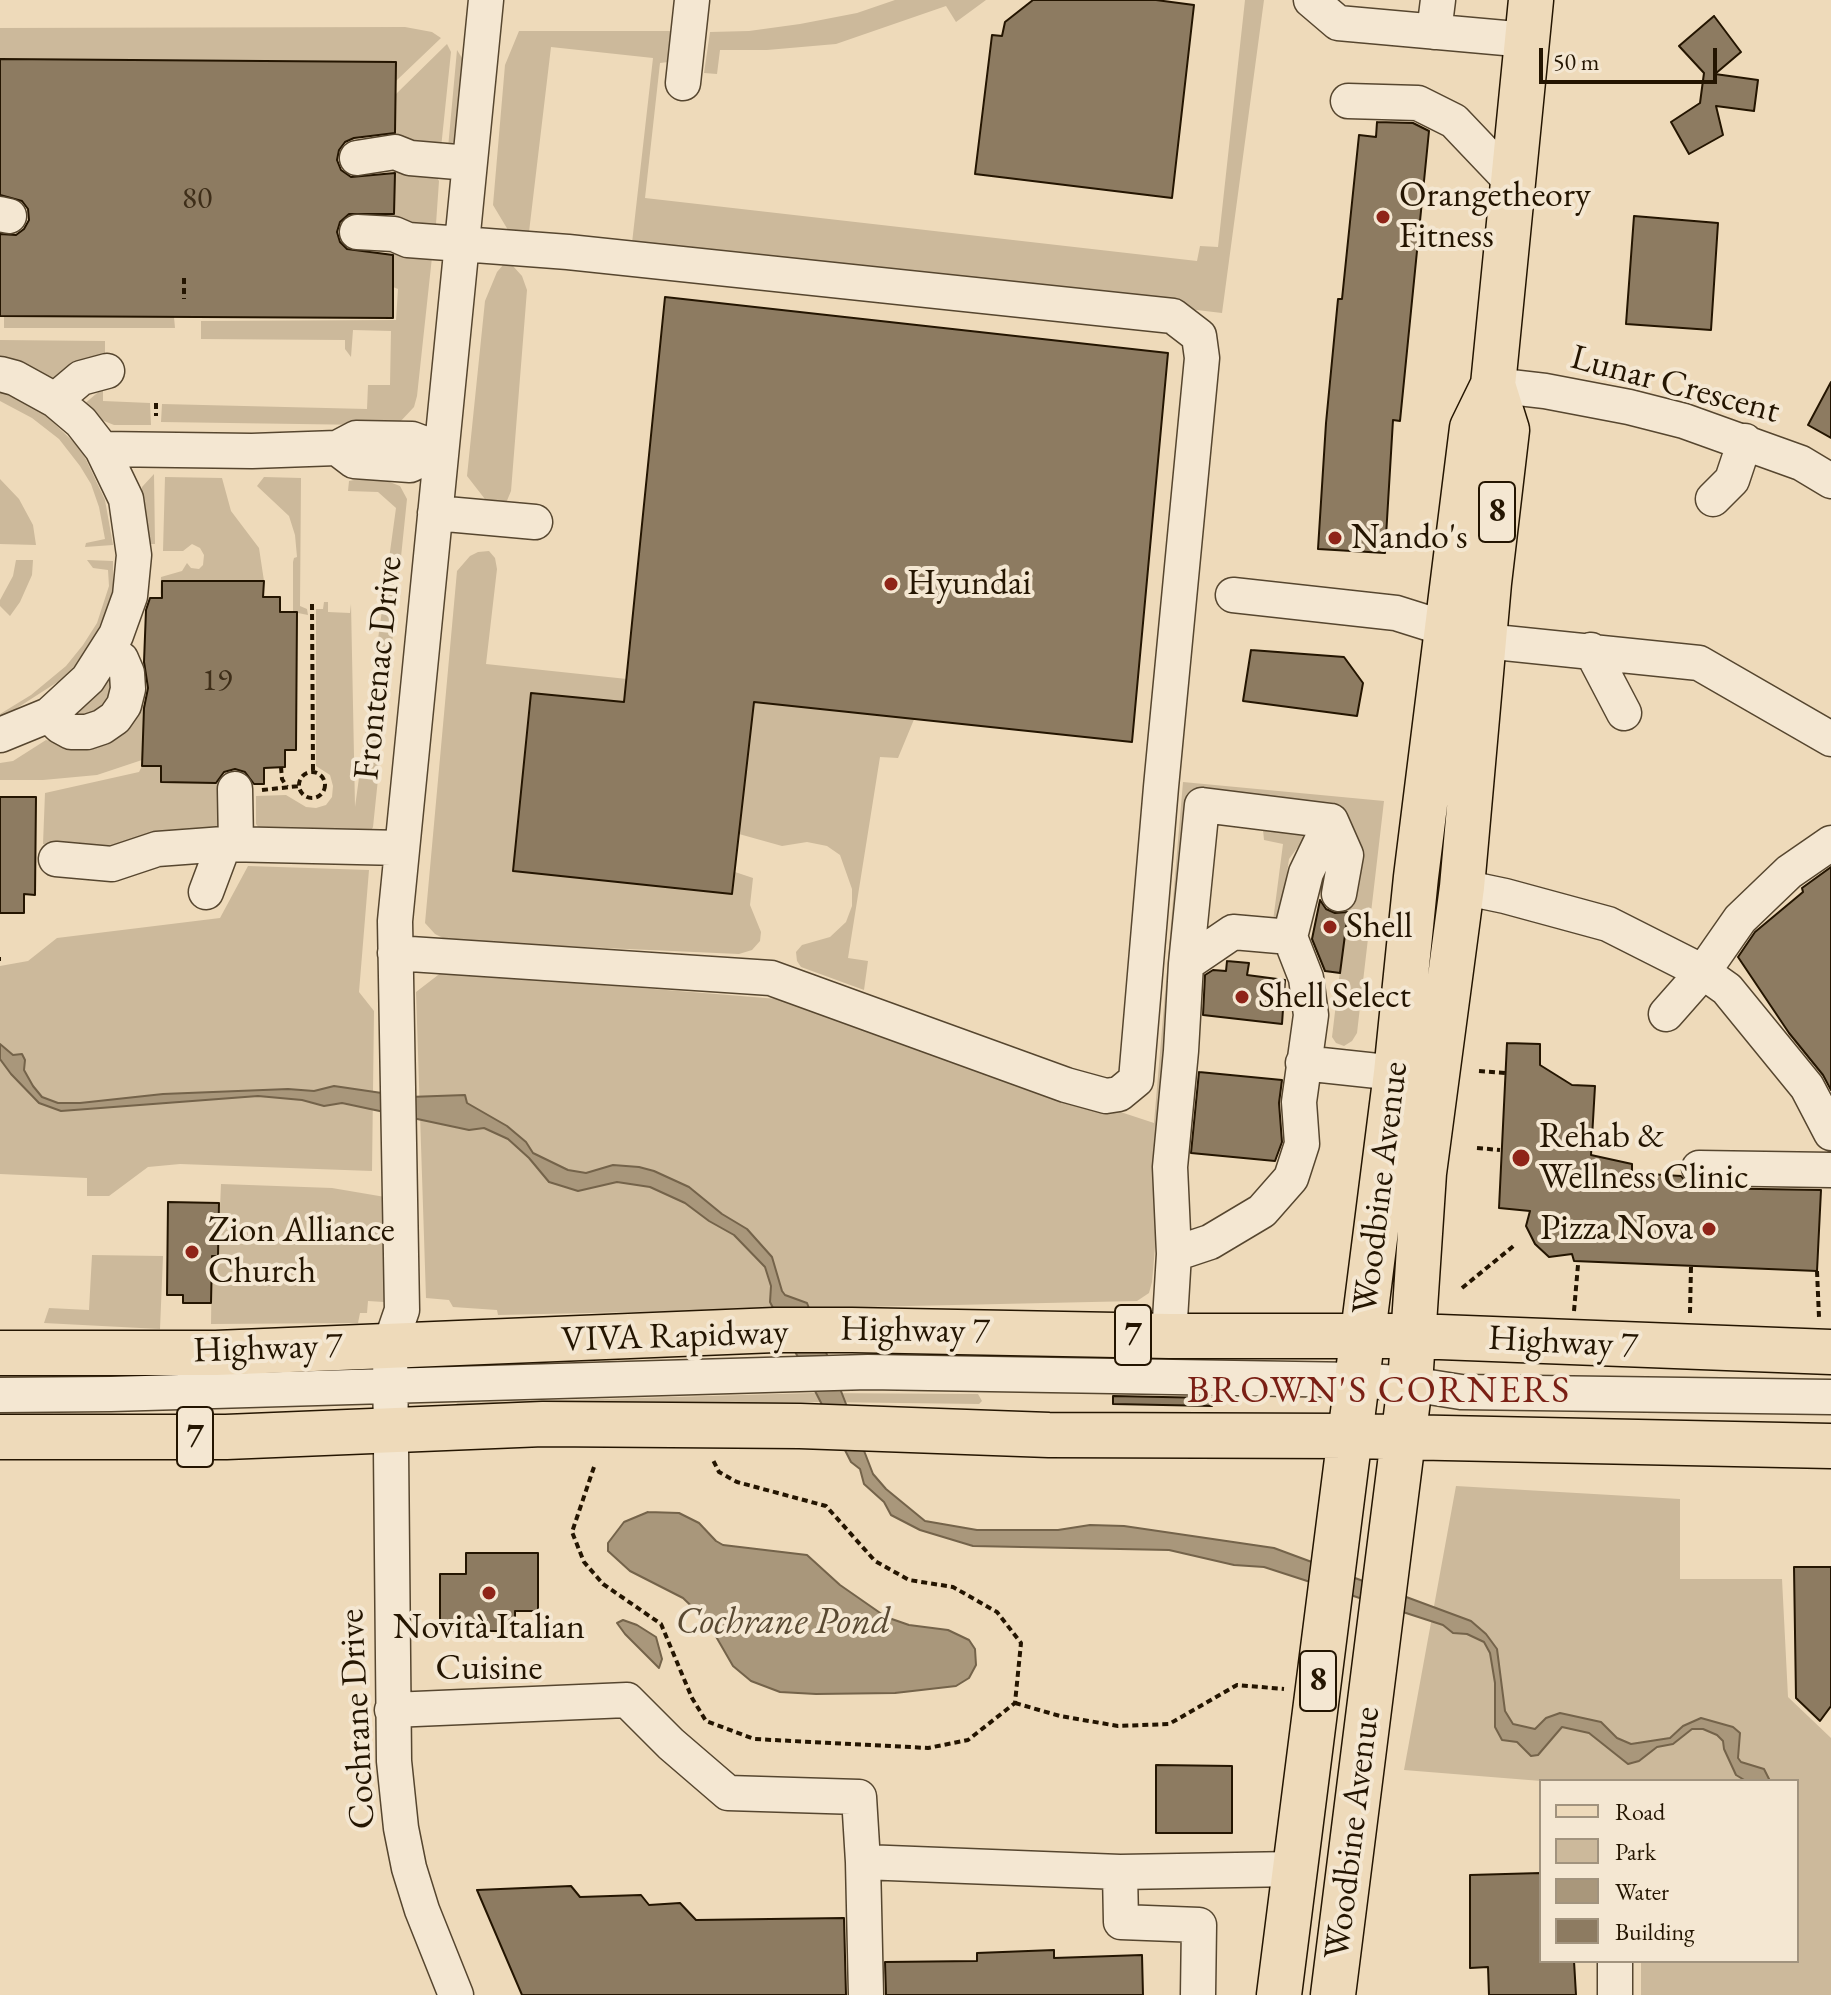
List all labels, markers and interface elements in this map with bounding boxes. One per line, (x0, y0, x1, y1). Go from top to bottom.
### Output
scale bar (1543, 32, 1721, 82)
text: 50 m (1553, 46, 1600, 77)
place label: Orangetheory Fitness (1399, 174, 1591, 259)
house number: 80 (182, 180, 212, 218)
marker: Orangetheory Fitness (1374, 208, 1392, 226)
street label: Lunar Crescent (1566, 336, 1784, 434)
road number: 8 (1479, 482, 1515, 542)
place label: Nando's (1351, 516, 1468, 560)
marker: Nando's (1326, 529, 1344, 547)
street label: Frontenac Drive (346, 554, 412, 782)
place label: Hyundai (907, 562, 1031, 606)
marker: Hyundai (882, 575, 900, 593)
house number: 19 (202, 662, 232, 700)
place label: Shell (1346, 905, 1413, 949)
marker: Shell (1321, 918, 1339, 936)
place label: Shell Select (1258, 975, 1411, 1019)
marker: Shell Select (1233, 988, 1251, 1006)
street label: Woodbine Avenue (1344, 1059, 1418, 1317)
place label: Rehab & Wellness Clinic (1539, 1115, 1749, 1200)
marker: Rehab & Wellness Clinic (1510, 1147, 1532, 1169)
place label: Pizza Nova (1540, 1207, 1693, 1251)
place label: Zion Alliance Church (208, 1209, 395, 1294)
marker: Pizza Nova (1700, 1220, 1718, 1238)
marker: Zion Alliance Church (183, 1243, 201, 1261)
road number: 7 (1115, 1305, 1151, 1365)
street label: Highway 7 (840, 1308, 990, 1354)
street label: VIVA Rapidway (560, 1311, 790, 1363)
street label: Highway 7 (1487, 1318, 1639, 1368)
street label: Highway 7 (192, 1325, 344, 1373)
district label: BROWN'S CORNERS (1187, 1369, 1571, 1415)
road number: 7 (177, 1407, 213, 1467)
marker: Novità Italian Cuisine (480, 1584, 498, 1602)
water label: Cochrane Pond (675, 1600, 891, 1646)
place label: Novità Italian Cuisine (393, 1606, 585, 1691)
street label: Cochrane Drive (331, 1608, 385, 1830)
road number: 8 (1300, 1651, 1336, 1711)
street label: Woodbine Avenue (1316, 1704, 1390, 1962)
legend (1539, 1779, 1799, 1963)
text: Road (1615, 1796, 1665, 1827)
text: Park (1615, 1836, 1656, 1867)
text: Water (1615, 1876, 1669, 1907)
text: Building (1615, 1916, 1695, 1947)

